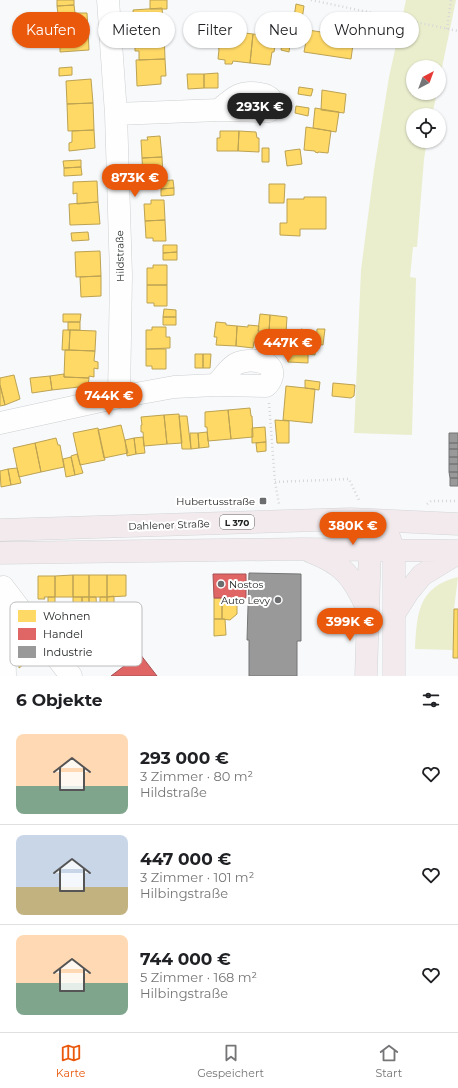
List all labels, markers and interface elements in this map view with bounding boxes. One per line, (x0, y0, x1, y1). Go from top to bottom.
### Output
chip: Kaufen (12, 12, 90, 48)
chip: Mieten (98, 12, 175, 48)
chip: Filter (183, 12, 247, 48)
chip: Neu (255, 12, 312, 48)
chip: Wohnung (320, 12, 419, 48)
north arrow (406, 60, 446, 100)
map controls (406, 60, 446, 148)
pin: 293K € (227, 93, 293, 127)
text: 293K € (236, 98, 284, 114)
button: locate (406, 108, 446, 148)
pin: 873K € (102, 164, 168, 198)
text: 873K € (111, 169, 159, 185)
street label: Hildstraße (113, 230, 127, 282)
pin: 447K € (255, 329, 321, 363)
text: 447K € (263, 334, 313, 350)
pin: 744K € (76, 382, 142, 416)
text: 744K € (85, 387, 133, 403)
place label: Hubertusstraße (176, 495, 255, 508)
marker: Hubertusstraße (258, 496, 268, 506)
pin: 380K € (320, 512, 386, 546)
road number: L 370 (220, 515, 254, 529)
street label: Dahlener Straße (128, 517, 210, 533)
text: 380K € (329, 517, 377, 533)
place label: Nostos (229, 578, 263, 591)
marker: Nostos (216, 579, 226, 589)
place label: Auto Levy (221, 594, 271, 607)
marker: Auto Levy (273, 595, 283, 605)
legend (10, 602, 142, 666)
pin: 399K € (317, 608, 383, 642)
text: Wohnen (43, 609, 90, 623)
text: 399K € (326, 613, 374, 629)
text: Handel (43, 627, 83, 641)
text: Industrie (43, 645, 93, 659)
icon: filters (420, 689, 442, 711)
text: 6 Objekte (16, 690, 103, 710)
text: 293 000 € (140, 748, 229, 768)
icon: home (48, 750, 96, 798)
icon: heart (420, 763, 442, 785)
text: 3 Zimmer · 80 m² (140, 768, 253, 784)
text: Hildstraße (140, 784, 207, 800)
text: 447 000 € (140, 849, 231, 869)
icon: home (48, 851, 96, 899)
icon: heart (420, 864, 442, 886)
text: 3 Zimmer · 101 m² (140, 869, 254, 885)
text: Hilbingstraße (140, 885, 228, 901)
text: 744 000 € (140, 949, 231, 969)
icon: home (48, 951, 96, 999)
icon: heart (420, 964, 442, 986)
text: 5 Zimmer · 168 m² (140, 969, 257, 985)
text: Hilbingstraße (140, 985, 228, 1001)
tab: Karte (56, 1042, 85, 1080)
tab: Gespeichert (197, 1042, 264, 1080)
tab: Start (376, 1042, 402, 1080)

